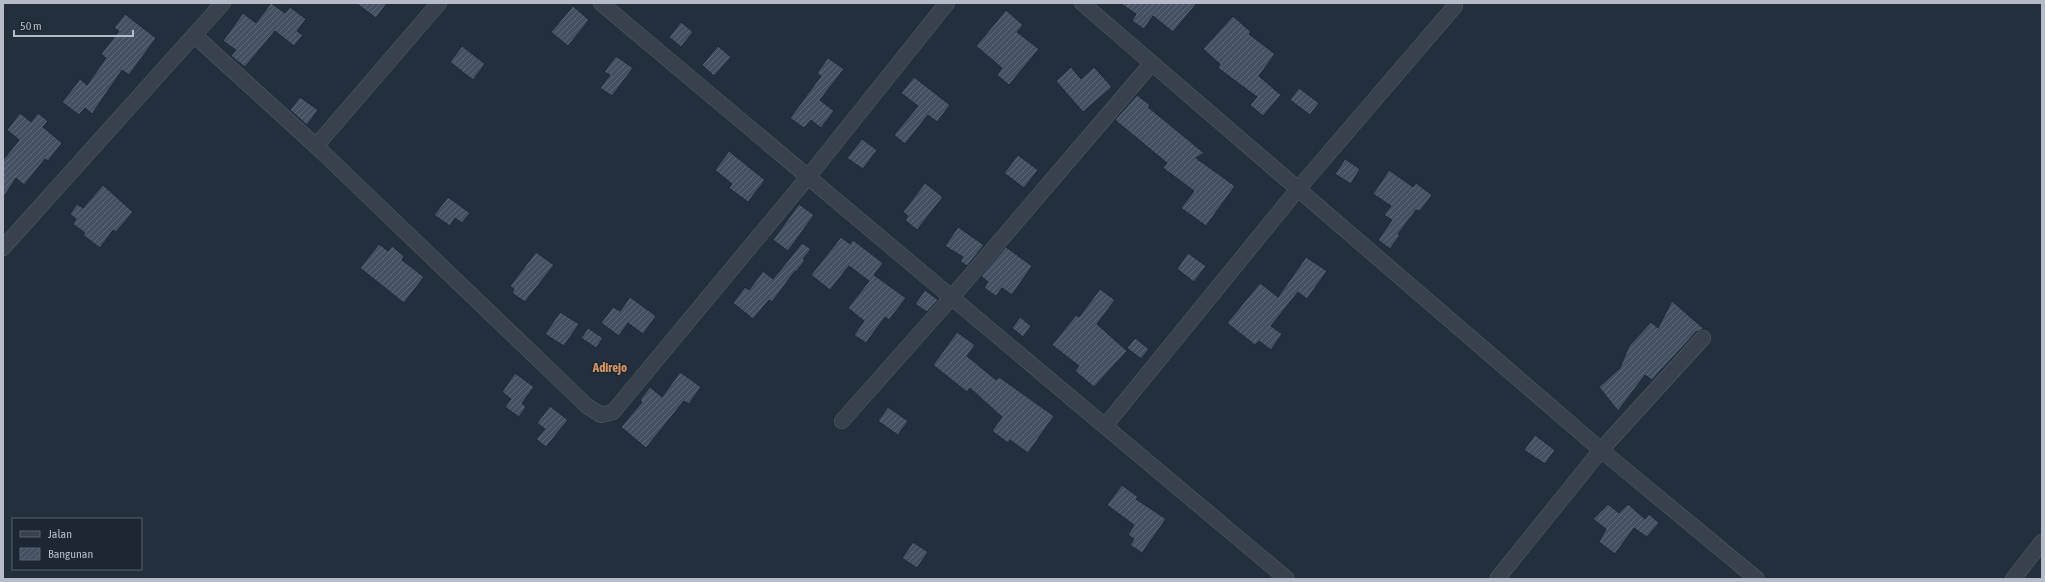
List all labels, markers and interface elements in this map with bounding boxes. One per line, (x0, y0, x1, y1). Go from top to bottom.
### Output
scale bar (14, 12, 133, 38)
text: 50 m (20, 19, 42, 33)
district label: Adirejo (592, 360, 627, 375)
legend (12, 518, 142, 570)
text: Jalan (48, 527, 72, 541)
text: Bangunan (48, 547, 93, 561)

